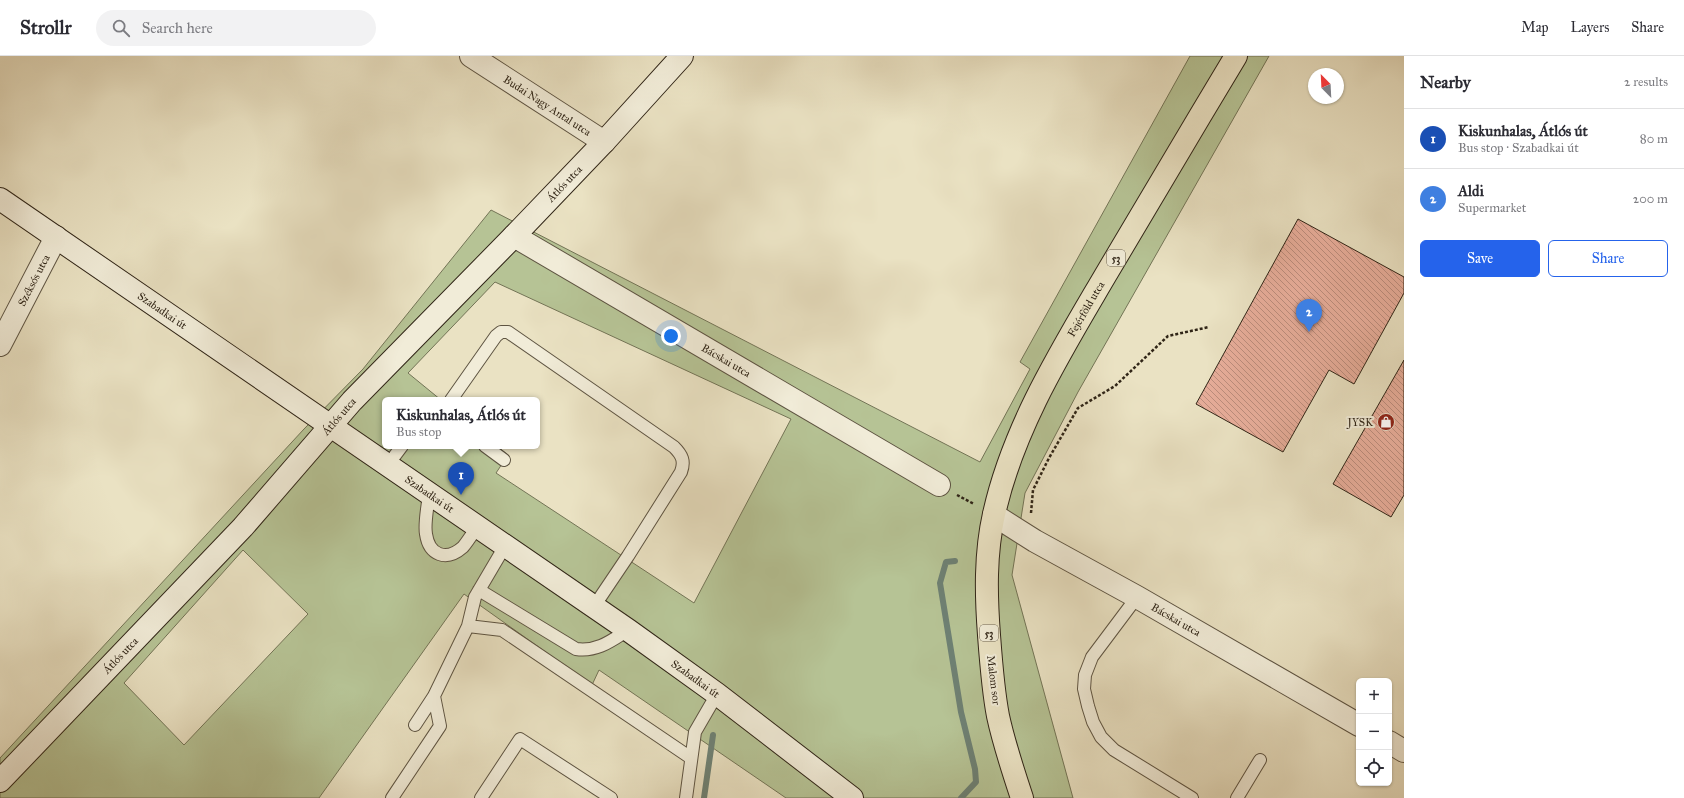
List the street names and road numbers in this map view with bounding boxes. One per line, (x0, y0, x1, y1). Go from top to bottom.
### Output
street label: Budai Nagy Antal utca (501, 73, 594, 139)
street label: Átlós utca (544, 163, 585, 205)
road number: 53 (1107, 250, 1125, 266)
street label: Széksós utca (15, 252, 53, 308)
street label: Fejérföld utca (1065, 279, 1108, 339)
street label: Szabadkai út (135, 290, 189, 332)
street label: Bácskai utca (699, 341, 753, 380)
street label: Átlós utca (319, 395, 359, 439)
street label: Szabadkai út (402, 473, 456, 516)
street label: Bácskai utca (1149, 601, 1203, 639)
road number: 53 (980, 625, 998, 641)
street label: Átlós utca (100, 635, 141, 677)
street label: Malom sor (984, 655, 1003, 706)
street label: Szabadkai út (669, 657, 722, 701)

